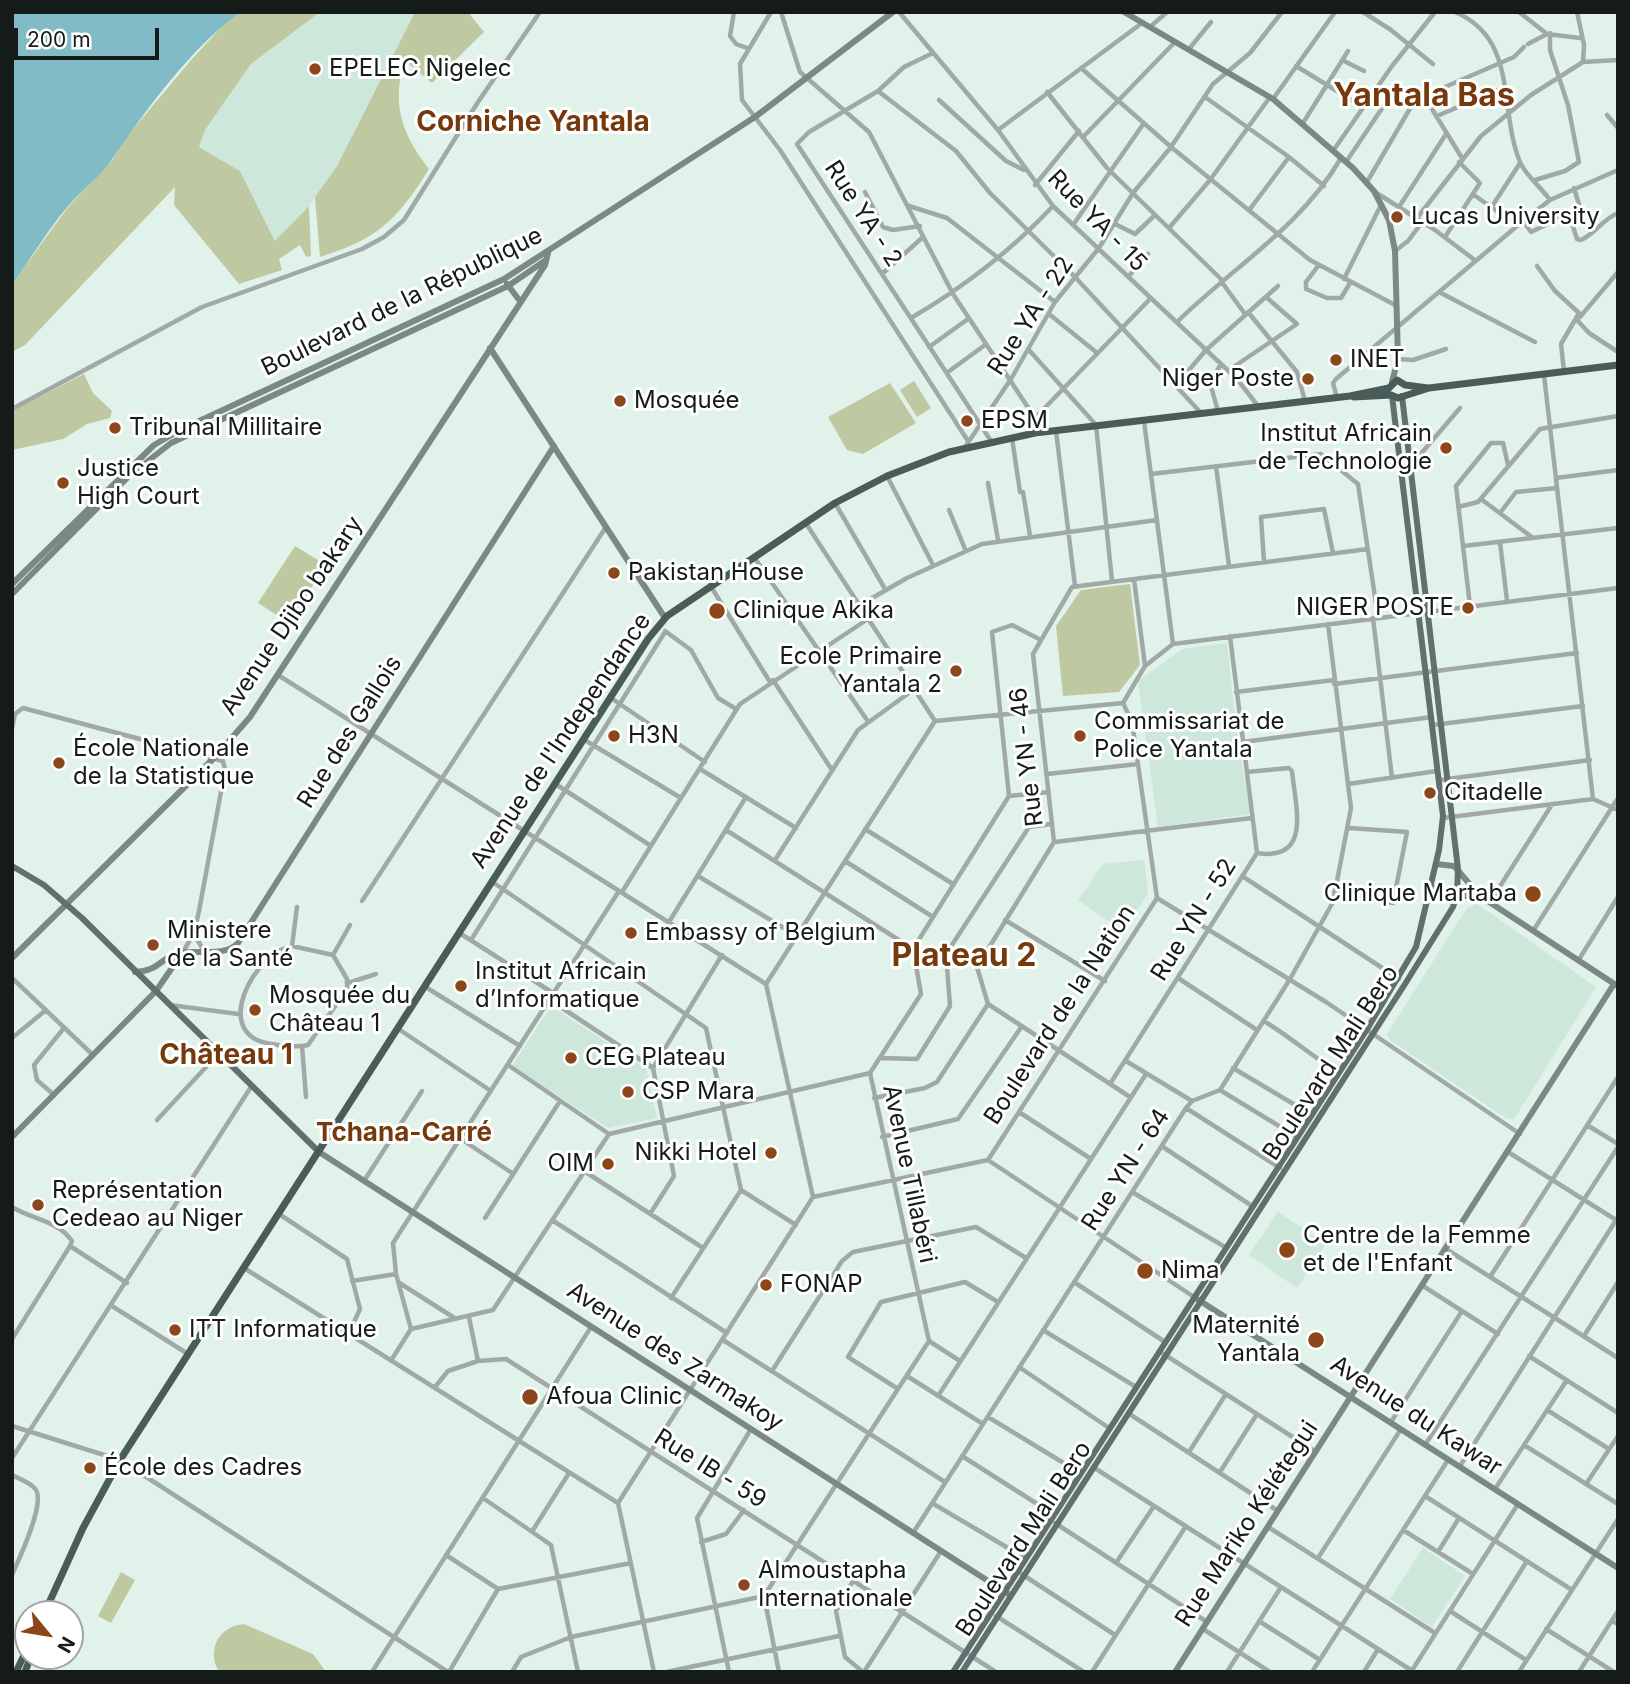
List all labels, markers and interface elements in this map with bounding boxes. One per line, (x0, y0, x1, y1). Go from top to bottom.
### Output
scale bar (18, 14, 163, 58)
text: 200 m (27, 27, 91, 52)
place label: EPELEC Nigelec (329, 55, 512, 83)
marker: EPELEC Nigelec (307, 61, 323, 77)
district label: Yantala Bas (1333, 77, 1515, 115)
district label: Corniche Yantala (416, 106, 650, 140)
street label: Rue YA - 2 (818, 156, 908, 272)
street label: Rue YA - 15 (1041, 164, 1153, 278)
place label: Lucas University (1411, 203, 1600, 231)
marker: Lucas University (1389, 209, 1405, 225)
street label: Boulevard de la République (257, 221, 547, 383)
street label: Rue YA - 22 (982, 251, 1080, 381)
place label: INET (1350, 346, 1404, 374)
marker: INET (1328, 352, 1344, 368)
place label: Niger Poste (1162, 365, 1294, 393)
marker: Niger Poste (1300, 371, 1316, 387)
place label: Mosquée (634, 387, 740, 415)
marker: Mosquée (612, 393, 628, 409)
place label: EPSM (981, 407, 1048, 435)
marker: EPSM (959, 413, 975, 429)
place label: Tribunal Millitaire (129, 414, 322, 442)
marker: Tribunal Millitaire (107, 420, 123, 436)
place label: Institut Africain de Technologie (1258, 420, 1432, 476)
marker: Institut Africain de Technologie (1438, 440, 1454, 456)
place label: Justice High Court (77, 455, 200, 511)
marker: Justice High Court (55, 475, 71, 491)
street label: Avenue Djibo bakary (215, 511, 369, 721)
place label: Pakistan House (628, 559, 804, 587)
marker: Pakistan House (606, 565, 622, 581)
place label: NIGER POSTE (1296, 594, 1454, 622)
place label: Clinique Akika (733, 597, 894, 625)
marker: NIGER POSTE (1460, 600, 1476, 616)
marker: Clinique Akika (707, 601, 727, 621)
street label: Avenue de l'Independance (465, 608, 657, 874)
place label: Ecole Primaire Yantala 2 (779, 643, 942, 699)
street label: Rue des Gallois (292, 650, 408, 814)
marker: Ecole Primaire Yantala 2 (948, 663, 964, 679)
street label: Rue YN - 46 (1004, 686, 1050, 828)
place label: Commissariat de Police Yantala (1094, 708, 1285, 764)
place label: H3N (628, 722, 679, 750)
marker: H3N (606, 728, 622, 744)
marker: Commissariat de Police Yantala (1072, 728, 1088, 744)
place label: École Nationale de la Statistique (73, 735, 254, 791)
marker: École Nationale de la Statistique (51, 755, 67, 771)
place label: Citadelle (1444, 779, 1543, 807)
marker: Citadelle (1422, 785, 1438, 801)
street label: Rue YN - 52 (1145, 854, 1243, 986)
place label: Clinique Martaba (1324, 880, 1517, 908)
marker: Clinique Martaba (1523, 884, 1543, 904)
street label: Boulevard de la Nation (978, 900, 1142, 1130)
place label: Ministere de la Santé (167, 917, 293, 973)
place label: Embassy of Belgium (645, 919, 876, 947)
marker: Embassy of Belgium (623, 925, 639, 941)
marker: Ministere de la Santé (145, 937, 161, 953)
district label: Plateau 2 (892, 937, 1036, 975)
place label: Institut Africain d’Informatique (475, 958, 647, 1014)
street label: Boulevard Mali Bero (1257, 960, 1405, 1166)
marker: Institut Africain d’Informatique (453, 978, 469, 994)
place label: Mosquée du Château 1 (269, 982, 410, 1038)
marker: Mosquée du Château 1 (247, 1002, 263, 1018)
district label: Château 1 (159, 1039, 293, 1073)
place label: CEG Plateau (585, 1044, 726, 1072)
marker: CEG Plateau (563, 1050, 579, 1066)
place label: CSP Mara (642, 1078, 755, 1106)
street label: Avenue Tillabéri (876, 1082, 942, 1266)
marker: CSP Mara (620, 1084, 636, 1100)
street label: Rue YN - 64 (1076, 1104, 1176, 1236)
district label: Tchana-Carré (316, 1117, 492, 1149)
place label: Nikki Hotel (635, 1139, 757, 1167)
marker: Nikki Hotel (763, 1145, 779, 1161)
place label: OIM (548, 1150, 594, 1178)
marker: OIM (600, 1156, 616, 1172)
place label: Représentation Cedeao au Niger (52, 1177, 243, 1233)
marker: Représentation Cedeao au Niger (30, 1197, 46, 1213)
place label: Centre de la Femme et de l'Enfant (1303, 1222, 1531, 1278)
marker: Centre de la Femme et de l'Enfant (1277, 1240, 1297, 1260)
place label: Nima (1161, 1257, 1219, 1285)
marker: Nima (1135, 1261, 1155, 1281)
place label: FONAP (780, 1271, 862, 1299)
street label: Avenue des Zarmakoy (562, 1276, 788, 1438)
marker: FONAP (758, 1277, 774, 1293)
place label: Maternité Yantala (1192, 1312, 1300, 1368)
place label: ITT Informatique (189, 1316, 377, 1344)
marker: ITT Informatique (167, 1322, 183, 1338)
marker: Maternité Yantala (1306, 1330, 1326, 1350)
street label: Avenue du Kawar (1325, 1350, 1507, 1482)
place label: Afoua Clinic (546, 1383, 682, 1411)
marker: Afoua Clinic (520, 1387, 540, 1407)
street label: Rue Mariko Kélétegui (1170, 1416, 1324, 1632)
street label: Rue IB - 59 (649, 1423, 771, 1515)
street label: Boulevard Mali Bero (950, 1436, 1098, 1642)
place label: École des Cadres (104, 1454, 302, 1482)
marker: École des Cadres (82, 1460, 98, 1476)
place label: Almoustapha Internationale (758, 1557, 913, 1613)
marker: Almoustapha Internationale (736, 1577, 752, 1593)
north arrow (14, 1600, 84, 1670)
text: N (52, 1633, 79, 1657)

